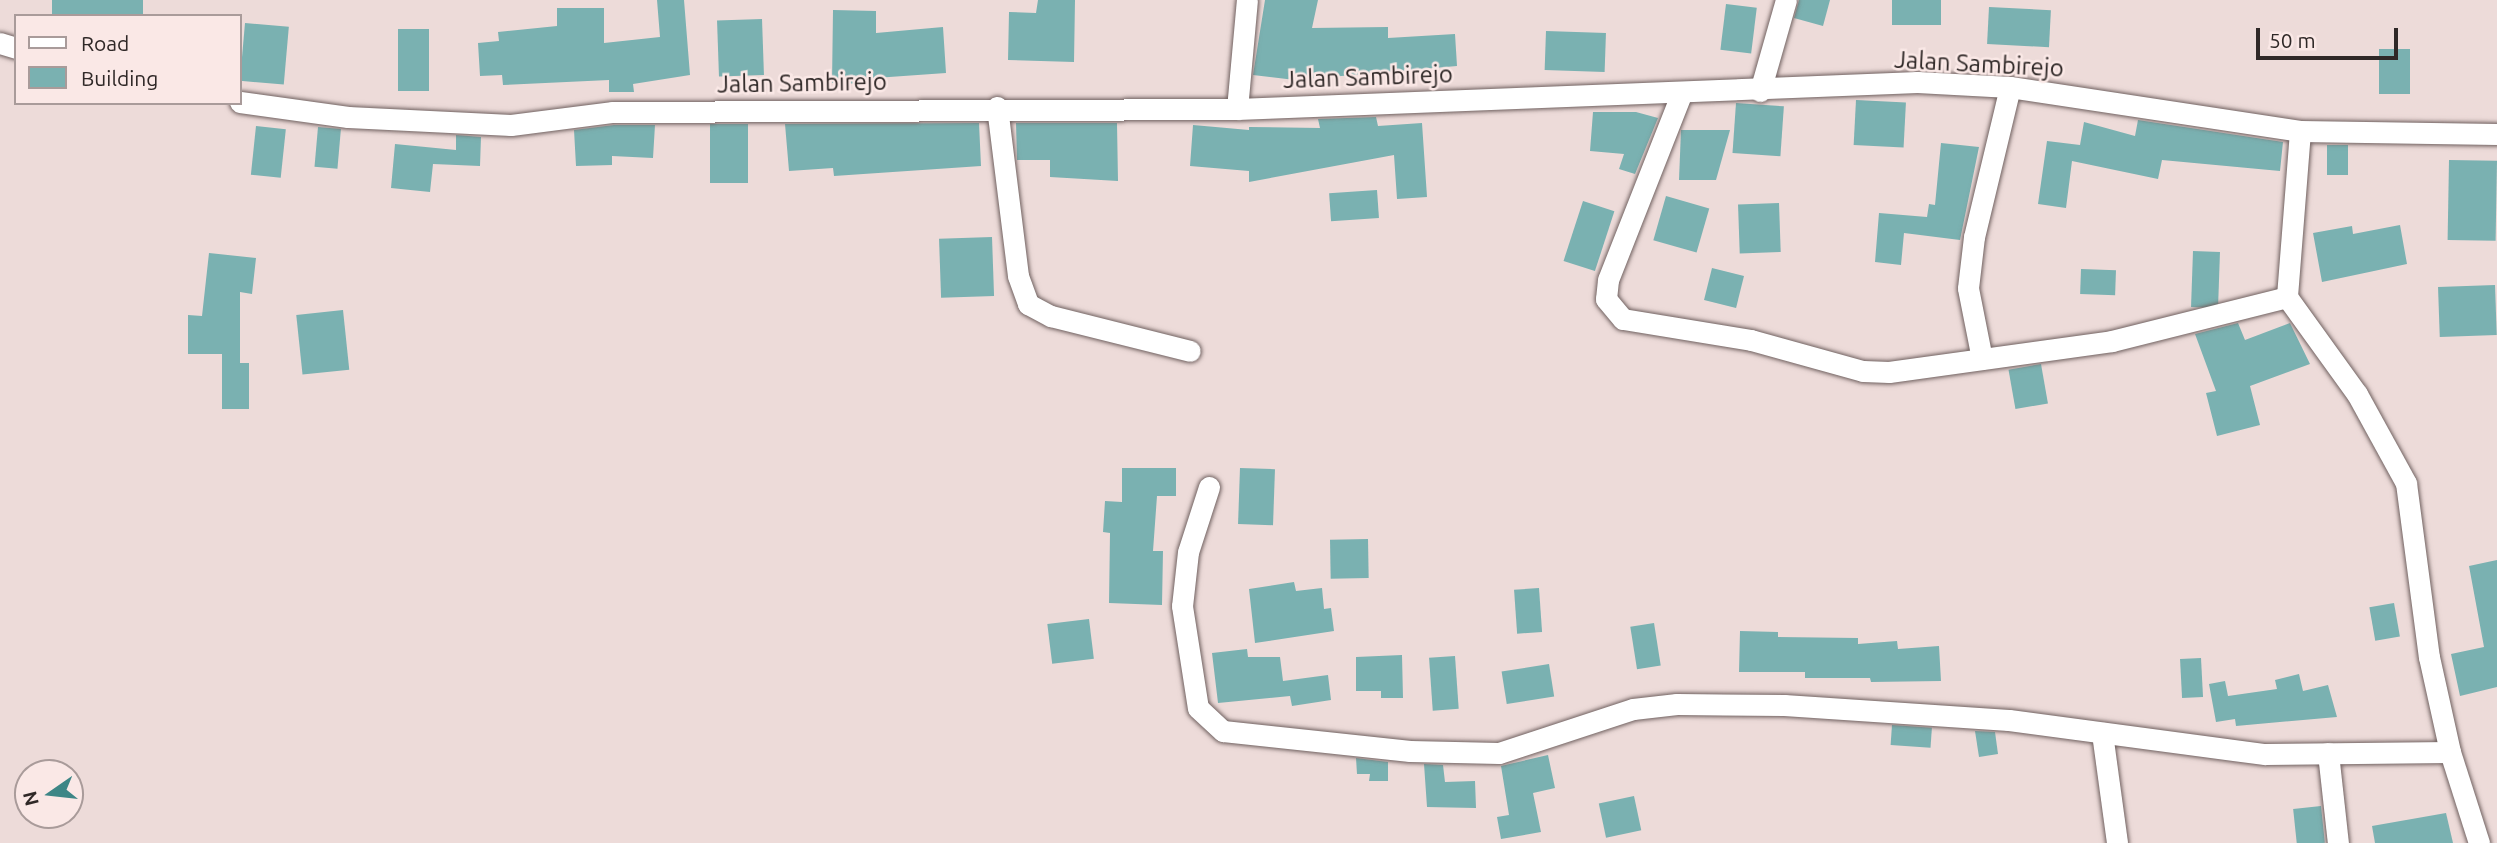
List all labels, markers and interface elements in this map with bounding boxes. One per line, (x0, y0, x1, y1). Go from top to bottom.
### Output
legend (14, 14, 242, 105)
scale bar (2259, 14, 2401, 58)
text: 50 m (2269, 28, 2316, 52)
text: Road (81, 31, 129, 55)
street label: Jalan Sambirejo (1893, 45, 2065, 83)
street label: Jalan Sambirejo (1283, 60, 1453, 94)
text: Building (81, 66, 158, 90)
street label: Jalan Sambirejo (717, 67, 887, 99)
north arrow (14, 759, 84, 829)
text: N (18, 789, 43, 808)

